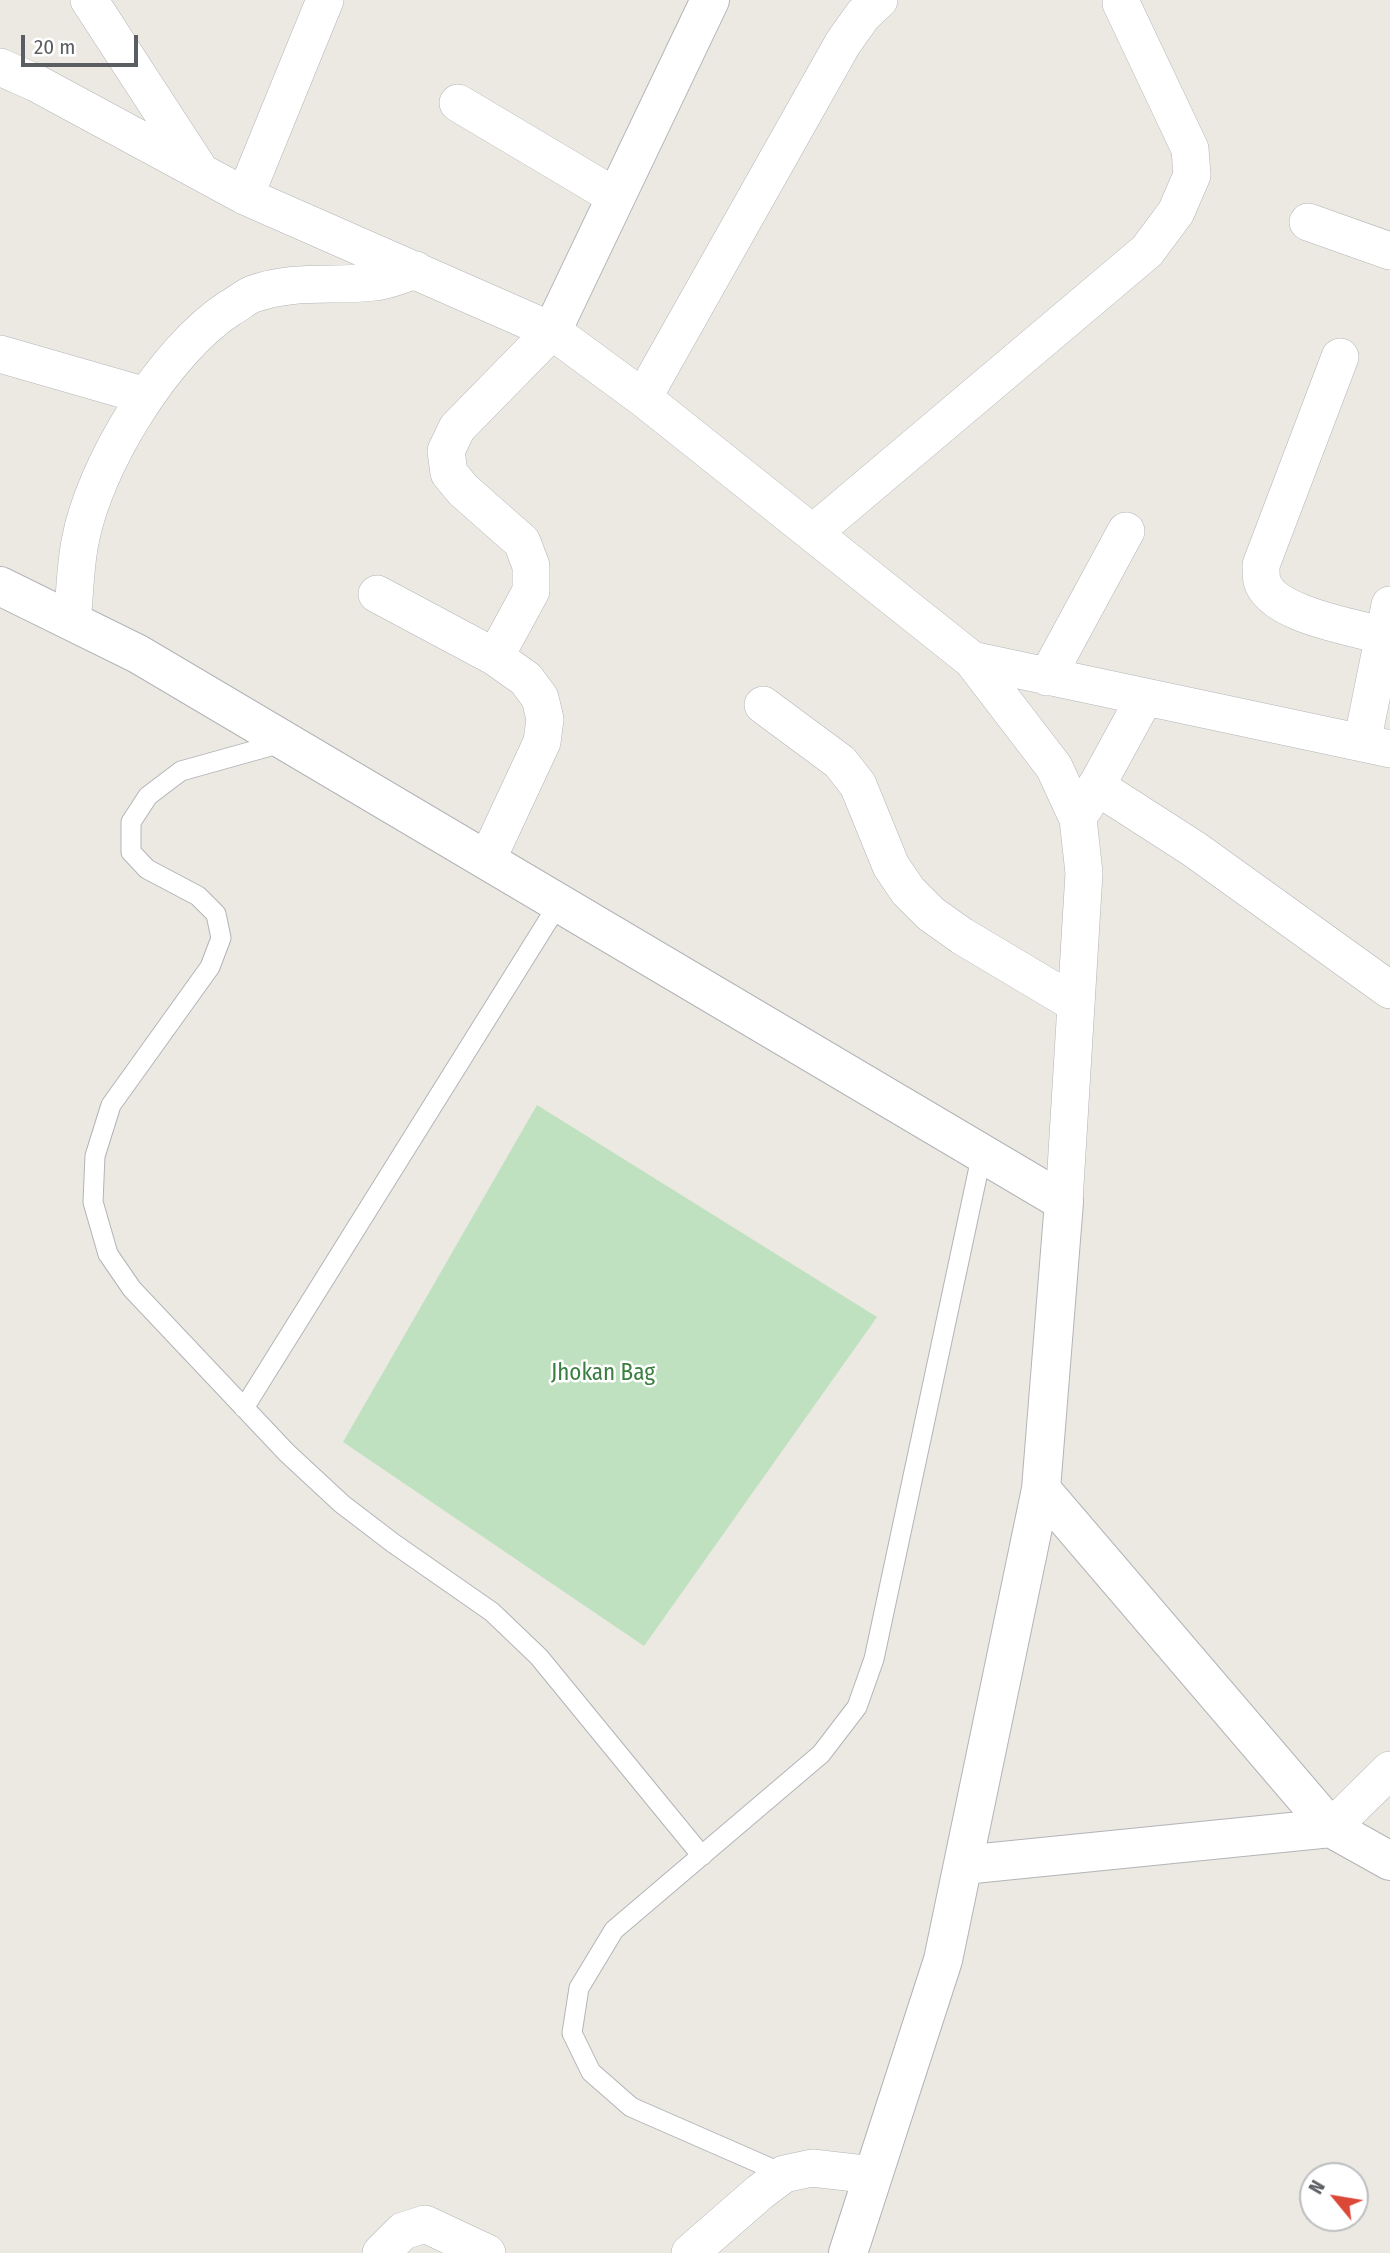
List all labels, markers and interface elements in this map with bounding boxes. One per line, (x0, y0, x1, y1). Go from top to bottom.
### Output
scale bar (24, 21, 142, 65)
text: 20 m (34, 34, 75, 60)
park label: Jhokan Bag (551, 1360, 655, 1388)
north arrow (1299, 2162, 1369, 2232)
text: N (1304, 2177, 1330, 2198)

